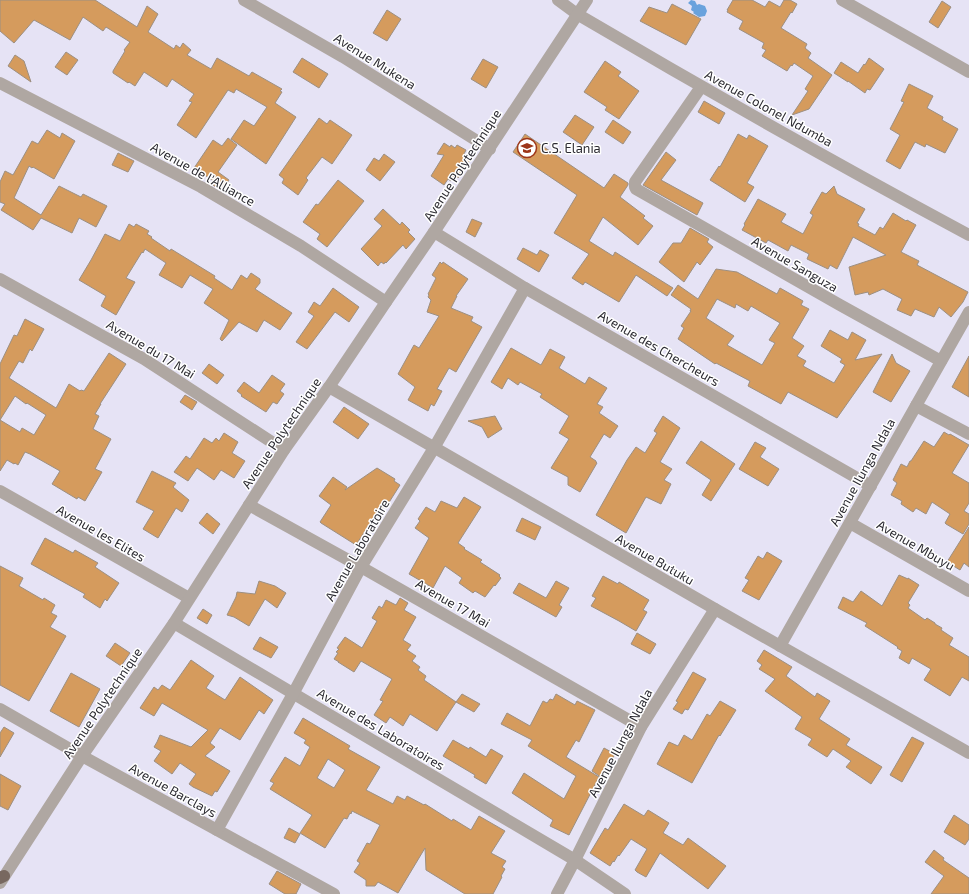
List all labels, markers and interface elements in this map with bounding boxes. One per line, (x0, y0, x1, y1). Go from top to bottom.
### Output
street label: Avenue Mukena (331, 29, 419, 93)
street label: Avenue Colonel Ndumba (702, 66, 836, 150)
street label: Avenue Polytechnique (420, 106, 504, 224)
school or university icon: C.S. Elania (516, 137, 538, 159)
street label: Avenue de l'Alliance (148, 139, 258, 209)
place label: C.S. Elania (541, 140, 601, 156)
street label: Avenue Sanguza (749, 233, 841, 295)
street label: Avenue des Chercheurs (595, 307, 723, 389)
street label: Avenue du 17 Mai (104, 316, 198, 382)
street label: Avenue Polytechnique (238, 374, 324, 491)
street label: Avenue Ilunga Ndala (826, 415, 898, 529)
street label: Avenue Laboratoire (321, 496, 393, 604)
street label: Avenue les Elites (54, 501, 148, 565)
street label: Avenue Mbuyu (874, 516, 958, 574)
street label: Avenue Butuku (613, 530, 697, 588)
street label: Avenue 17 Mai (413, 575, 493, 631)
street label: Avenue Polytechnique (59, 644, 145, 761)
street label: Avenue des Laboratoires (314, 685, 448, 773)
street label: Avenue Ilunga Ndala (585, 686, 655, 800)
street label: Avenue Barclays (126, 759, 220, 821)

